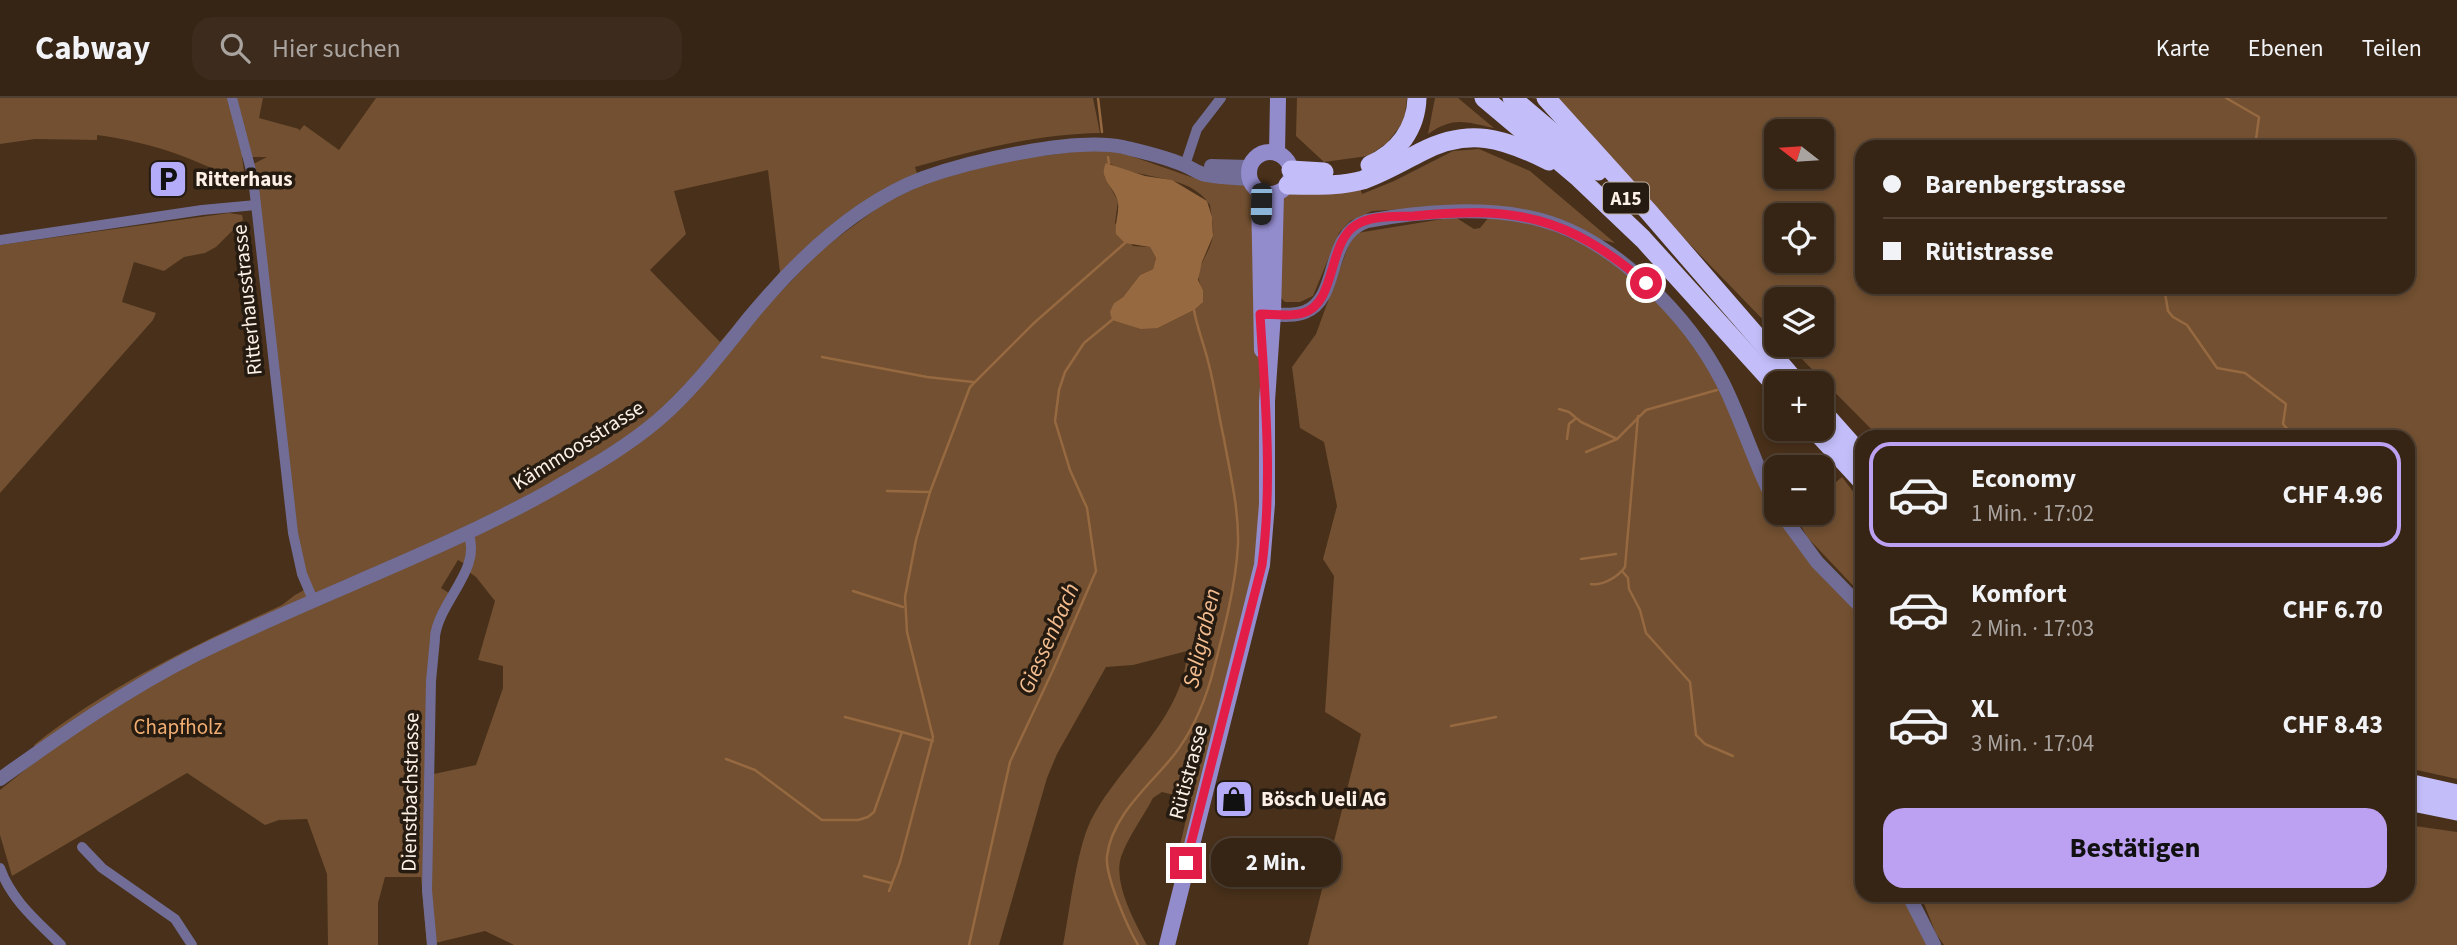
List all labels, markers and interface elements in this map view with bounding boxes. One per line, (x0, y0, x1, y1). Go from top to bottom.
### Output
search box (192, 17, 682, 80)
text: Cabway (35, 25, 150, 72)
icon: search (216, 29, 254, 67)
text: Hier suchen (272, 30, 401, 67)
text: Karte (2156, 31, 2210, 66)
text: Ebenen (2248, 31, 2324, 66)
text: Teilen (2362, 31, 2422, 66)
north arrow (1764, 119, 1834, 189)
map controls (1764, 119, 1834, 525)
parking icon: Ritterhaus (147, 158, 189, 200)
place label: Ritterhaus (195, 164, 292, 194)
text: Barenbergstrasse (1925, 166, 2126, 203)
car (1251, 183, 1272, 225)
road number: A15 (1603, 183, 1649, 214)
button: locate (1764, 203, 1834, 273)
street label: Ritterhausstrasse (224, 223, 270, 377)
text: Rütistrasse (1925, 233, 2054, 270)
route start (1630, 267, 1662, 299)
button: layers (1764, 287, 1834, 357)
button: + (1764, 371, 1834, 441)
street label: Kämmoosstrasse (506, 393, 650, 497)
button: − (1764, 455, 1834, 525)
text: Economy (1971, 460, 2076, 497)
icon: car (1887, 463, 1950, 526)
text: CHF 4.96 (2283, 476, 2383, 513)
text: 1 Min. · 17:02 (1971, 497, 2094, 530)
text: Komfort (1971, 575, 2067, 612)
water label: Giessenbach (1009, 577, 1088, 699)
icon: car (1887, 578, 1950, 641)
water label: Seligraben (1174, 585, 1229, 691)
text: CHF 6.70 (2283, 591, 2383, 628)
text: 2 Min. · 17:03 (1971, 612, 2094, 645)
text: XL (1971, 690, 1999, 727)
icon: car (1887, 693, 1950, 756)
text: CHF 8.43 (2283, 706, 2383, 743)
park label: Chapfholz (134, 712, 222, 742)
street label: Dienstbachstrasse (394, 712, 426, 872)
street label: Rütistrasse (1161, 722, 1215, 822)
text: 3 Min. · 17:04 (1971, 727, 2094, 760)
shop icon: Bösch Ueli AG (1213, 778, 1255, 820)
place label: Bösch Ueli AG (1261, 784, 1387, 814)
button: Bestätigen (1883, 808, 2387, 888)
callout: 2 Min. (1210, 838, 1340, 888)
text: 2 Min. (1246, 846, 1306, 879)
route end (1170, 847, 1202, 879)

